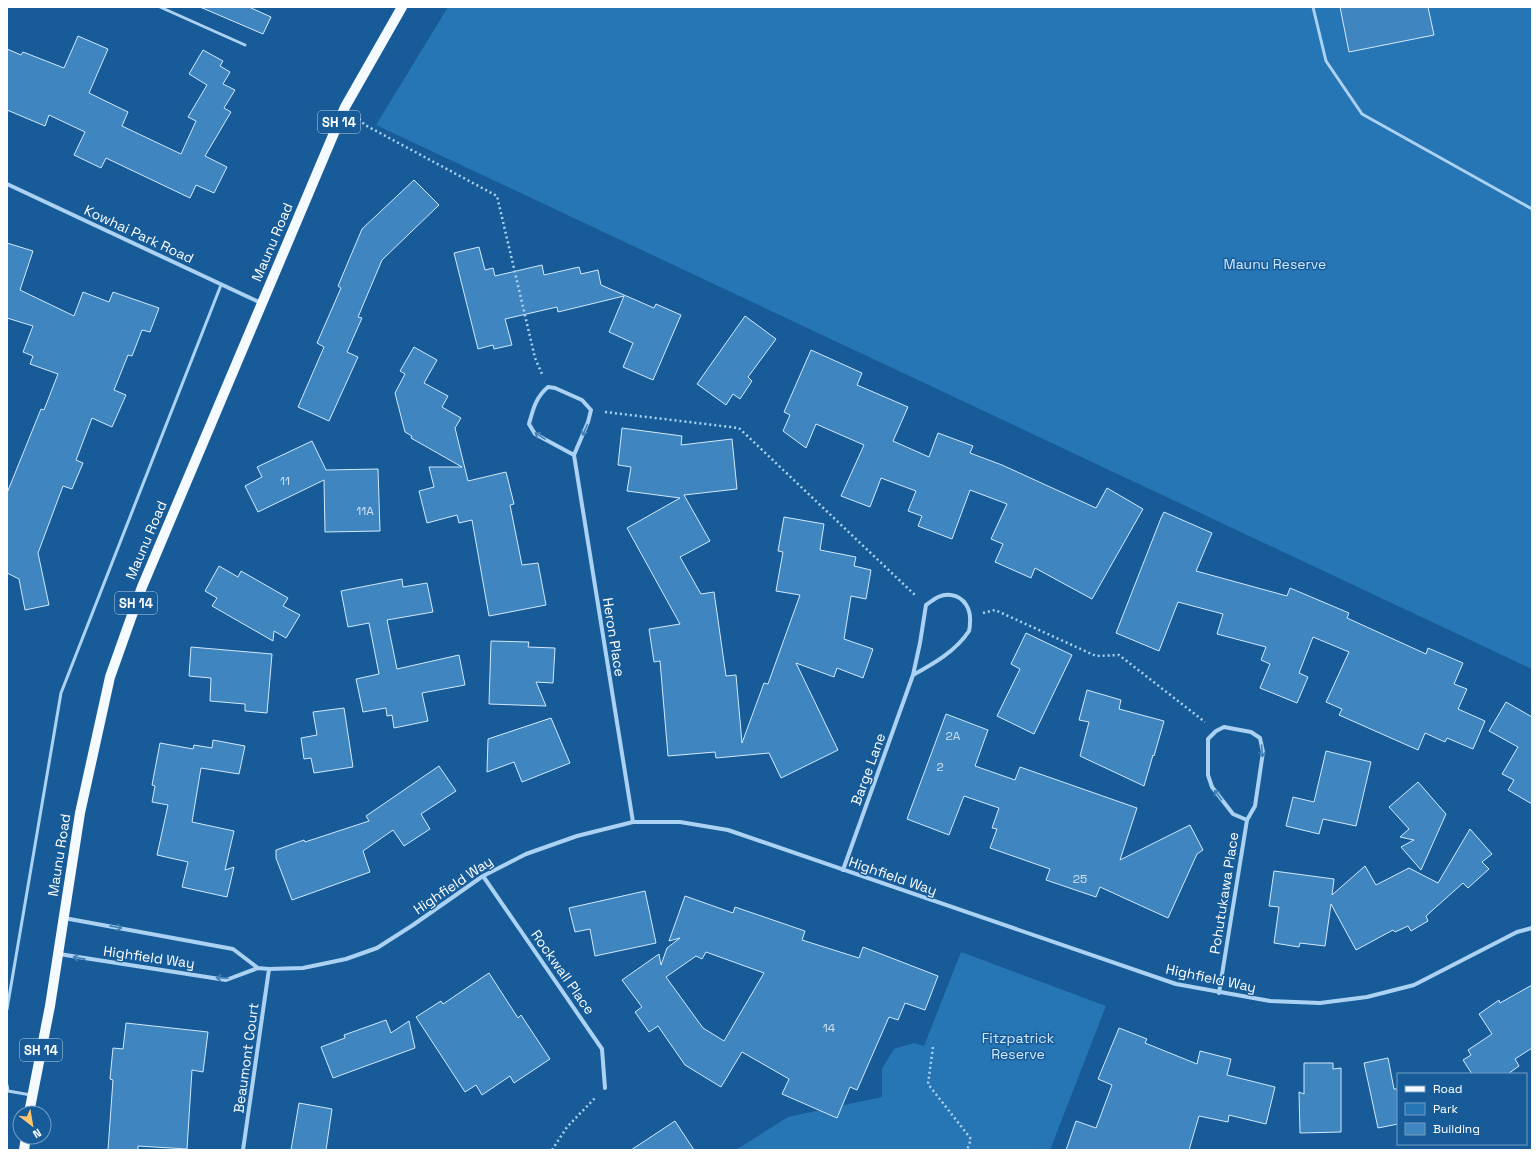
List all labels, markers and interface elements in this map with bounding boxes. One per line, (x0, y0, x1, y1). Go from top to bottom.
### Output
road number: SH 14 (318, 111, 360, 133)
street label: Maunu Road (247, 200, 297, 284)
street label: Kowhai Park Road (81, 201, 197, 267)
park label: Maunu Reserve (1224, 255, 1326, 273)
one-way arrow (581, 424, 588, 436)
one-way arrow (534, 432, 546, 440)
house number: 11 (280, 473, 290, 489)
street label: Maunu Road (121, 498, 171, 582)
house number: 11A (356, 503, 374, 519)
road number: SH 14 (115, 592, 157, 614)
street label: Heron Place (599, 596, 629, 678)
house number: 2A (946, 728, 961, 744)
street label: Barge Lane (847, 730, 889, 808)
one-way arrow (1258, 744, 1265, 757)
house number: 2 (936, 759, 944, 775)
one-way arrow (1214, 790, 1223, 801)
street label: Maunu Road (44, 812, 74, 898)
street label: Pohutukawa Place (1205, 831, 1243, 955)
street label: Highfield Way (410, 852, 496, 918)
street label: Highfield Way (847, 853, 939, 899)
house number: 25 (1073, 871, 1087, 887)
one-way arrow (109, 924, 122, 932)
street label: Rockwall Place (527, 926, 599, 1018)
street label: Highfield Way (102, 942, 196, 972)
one-way arrow (73, 953, 86, 961)
street label: Highfield Way (1164, 960, 1258, 996)
one-way arrow (215, 975, 228, 982)
street label: Beaumont Court (229, 1002, 263, 1114)
house number: 14 (823, 1020, 836, 1036)
park label: Fitzpatrick Reserve (982, 1029, 1055, 1063)
road number: SH 14 (20, 1039, 62, 1061)
legend (1397, 1073, 1527, 1145)
text: Road (1433, 1081, 1462, 1097)
text: Park (1433, 1101, 1458, 1117)
north arrow (12, 1105, 52, 1145)
text: Building (1433, 1121, 1480, 1137)
text: N (30, 1126, 44, 1141)

